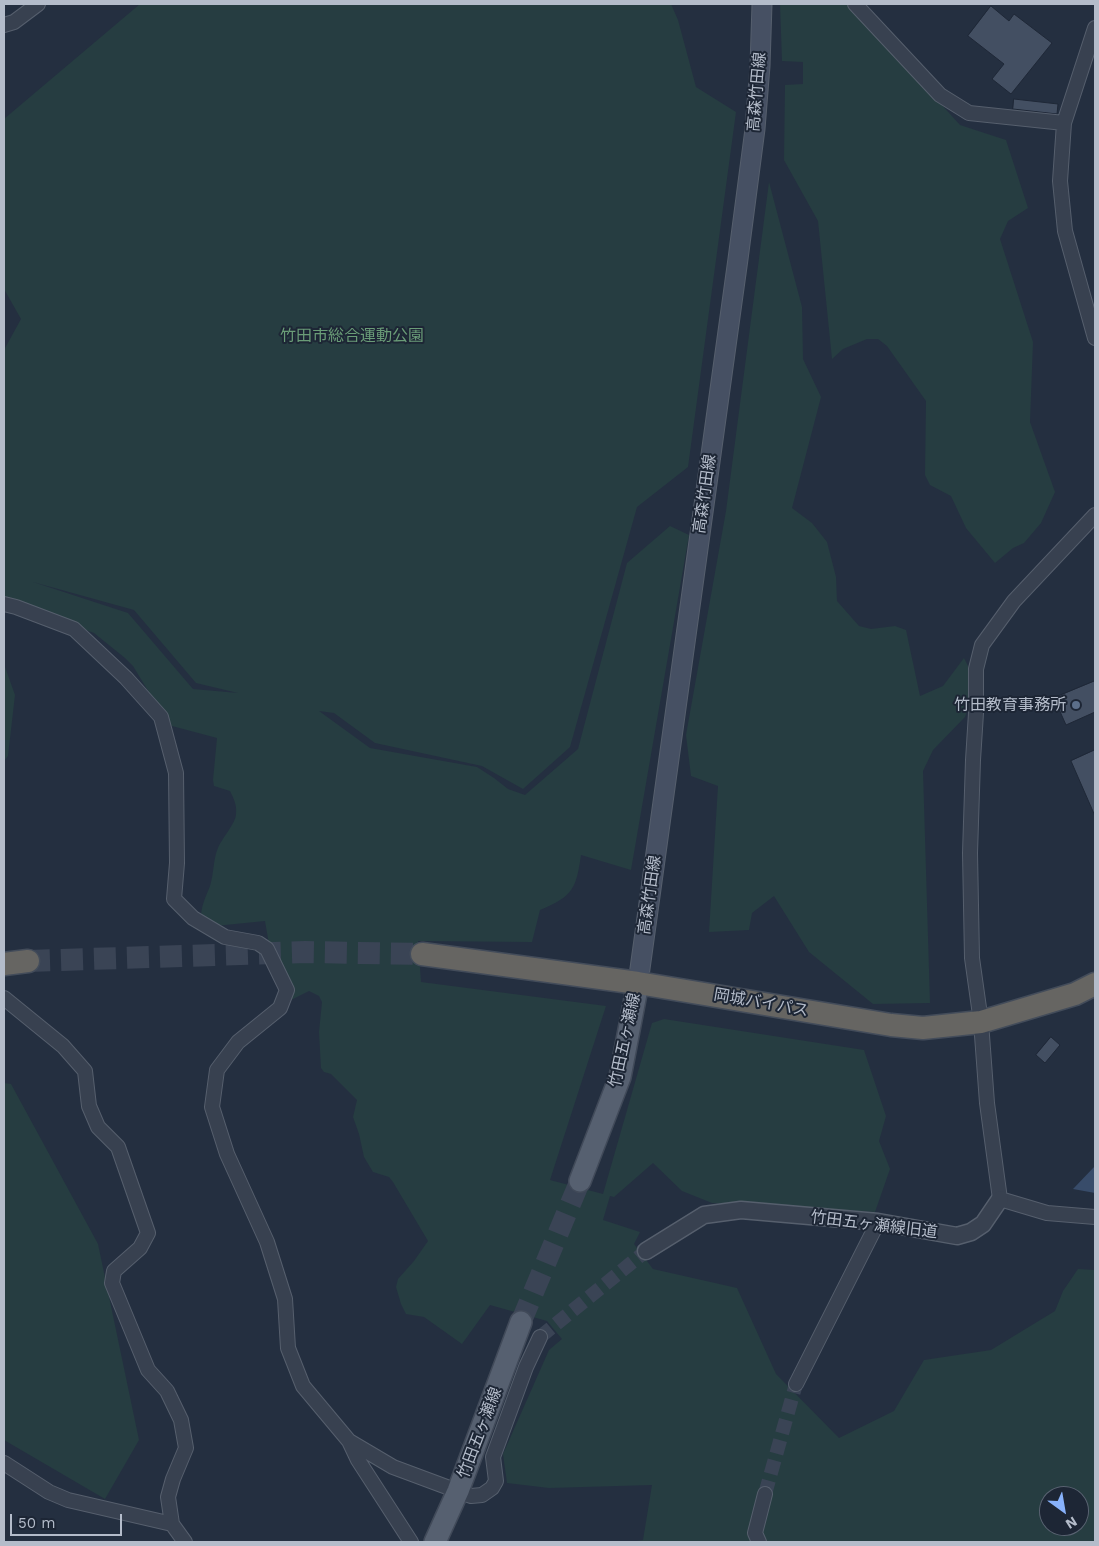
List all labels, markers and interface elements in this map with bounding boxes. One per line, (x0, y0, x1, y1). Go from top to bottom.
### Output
street label: 高森竹田線 (744, 51, 770, 133)
park label: 竹田市総合運動公園 (280, 326, 424, 346)
street label: 高森竹田線 (690, 453, 720, 535)
place label: 竹田教育事務所 (954, 695, 1066, 715)
marker: 竹田教育事務所 (1070, 699, 1082, 711)
street label: 高森竹田線 (635, 854, 665, 936)
street label: 岡城バイパス (712, 985, 810, 1021)
street label: 竹田五ヶ瀬線 (606, 991, 644, 1089)
street label: 竹田五ヶ瀬線旧道 (809, 1208, 939, 1242)
street label: 竹田五ヶ瀬線 (454, 1385, 506, 1481)
north arrow (1039, 1486, 1089, 1536)
scale bar (12, 1504, 125, 1536)
text: N (1063, 1513, 1080, 1532)
text: 50 m (18, 1514, 55, 1532)

